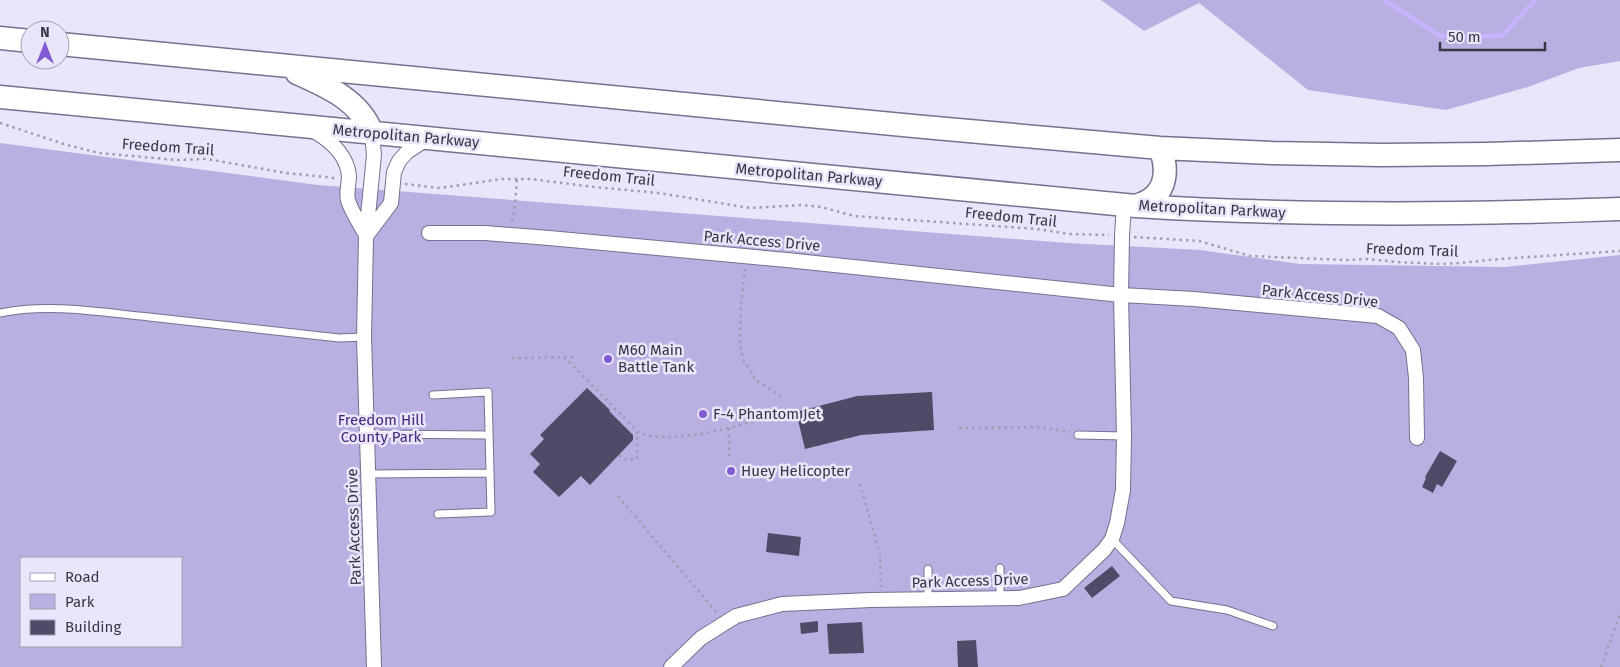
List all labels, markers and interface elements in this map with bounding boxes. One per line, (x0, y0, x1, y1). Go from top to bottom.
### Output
north arrow (20, 20, 70, 70)
scale bar (1440, 20, 1545, 52)
text: N (40, 24, 50, 41)
text: 50 m (1448, 28, 1481, 46)
street label: Metropolitan Parkway (332, 121, 481, 151)
street label: Freedom Trail (121, 135, 215, 159)
street label: Metropolitan Parkway (735, 160, 884, 190)
street label: Freedom Trail (562, 162, 657, 190)
street label: Metropolitan Parkway (1138, 196, 1287, 222)
street label: Freedom Trail (964, 203, 1059, 231)
street label: Park Access Drive (703, 227, 821, 255)
street label: Freedom Trail (1365, 239, 1459, 261)
street label: Park Access Drive (1261, 281, 1379, 311)
place label: M60 Main Battle Tank (618, 341, 694, 376)
marker: M60 Main Battle Tank (602, 353, 614, 365)
place label: F-4 Phantom Jet (713, 405, 822, 423)
marker: F-4 Phantom Jet (697, 408, 709, 420)
park label: Freedom Hill County Park (338, 411, 425, 446)
place label: Huey Helicopter (741, 462, 850, 480)
marker: Huey Helicopter (725, 465, 737, 477)
street label: Park Access Drive (343, 468, 365, 586)
legend (20, 557, 182, 647)
text: Road (65, 568, 100, 586)
street label: Park Access Drive (911, 570, 1029, 592)
text: Park (65, 593, 95, 611)
text: Building (65, 618, 121, 636)

